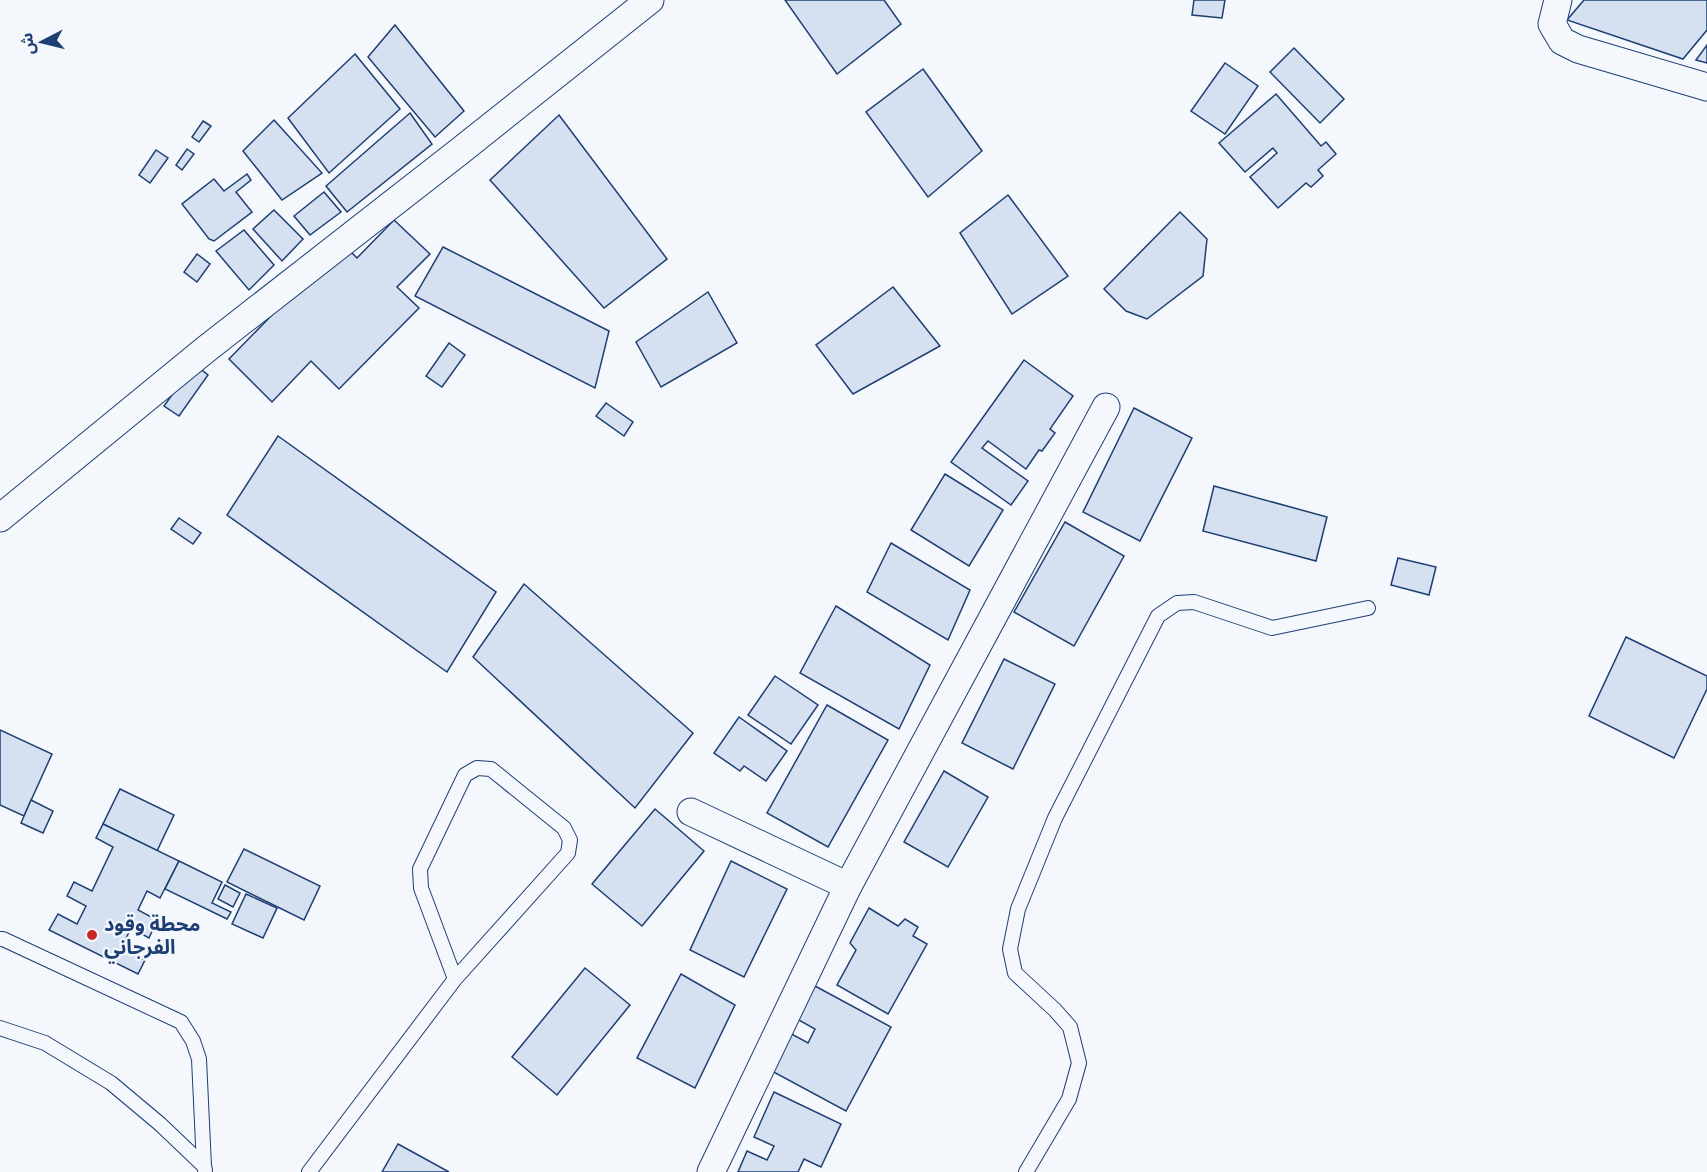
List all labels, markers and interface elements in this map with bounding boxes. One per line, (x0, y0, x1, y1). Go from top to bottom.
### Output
north arrow (12, 12, 72, 72)
text: ش (17, 32, 38, 56)
place label: محطة وقود الفرجاني (104, 912, 200, 964)
marker: محطة وقود الفرجاني (85, 928, 99, 942)

